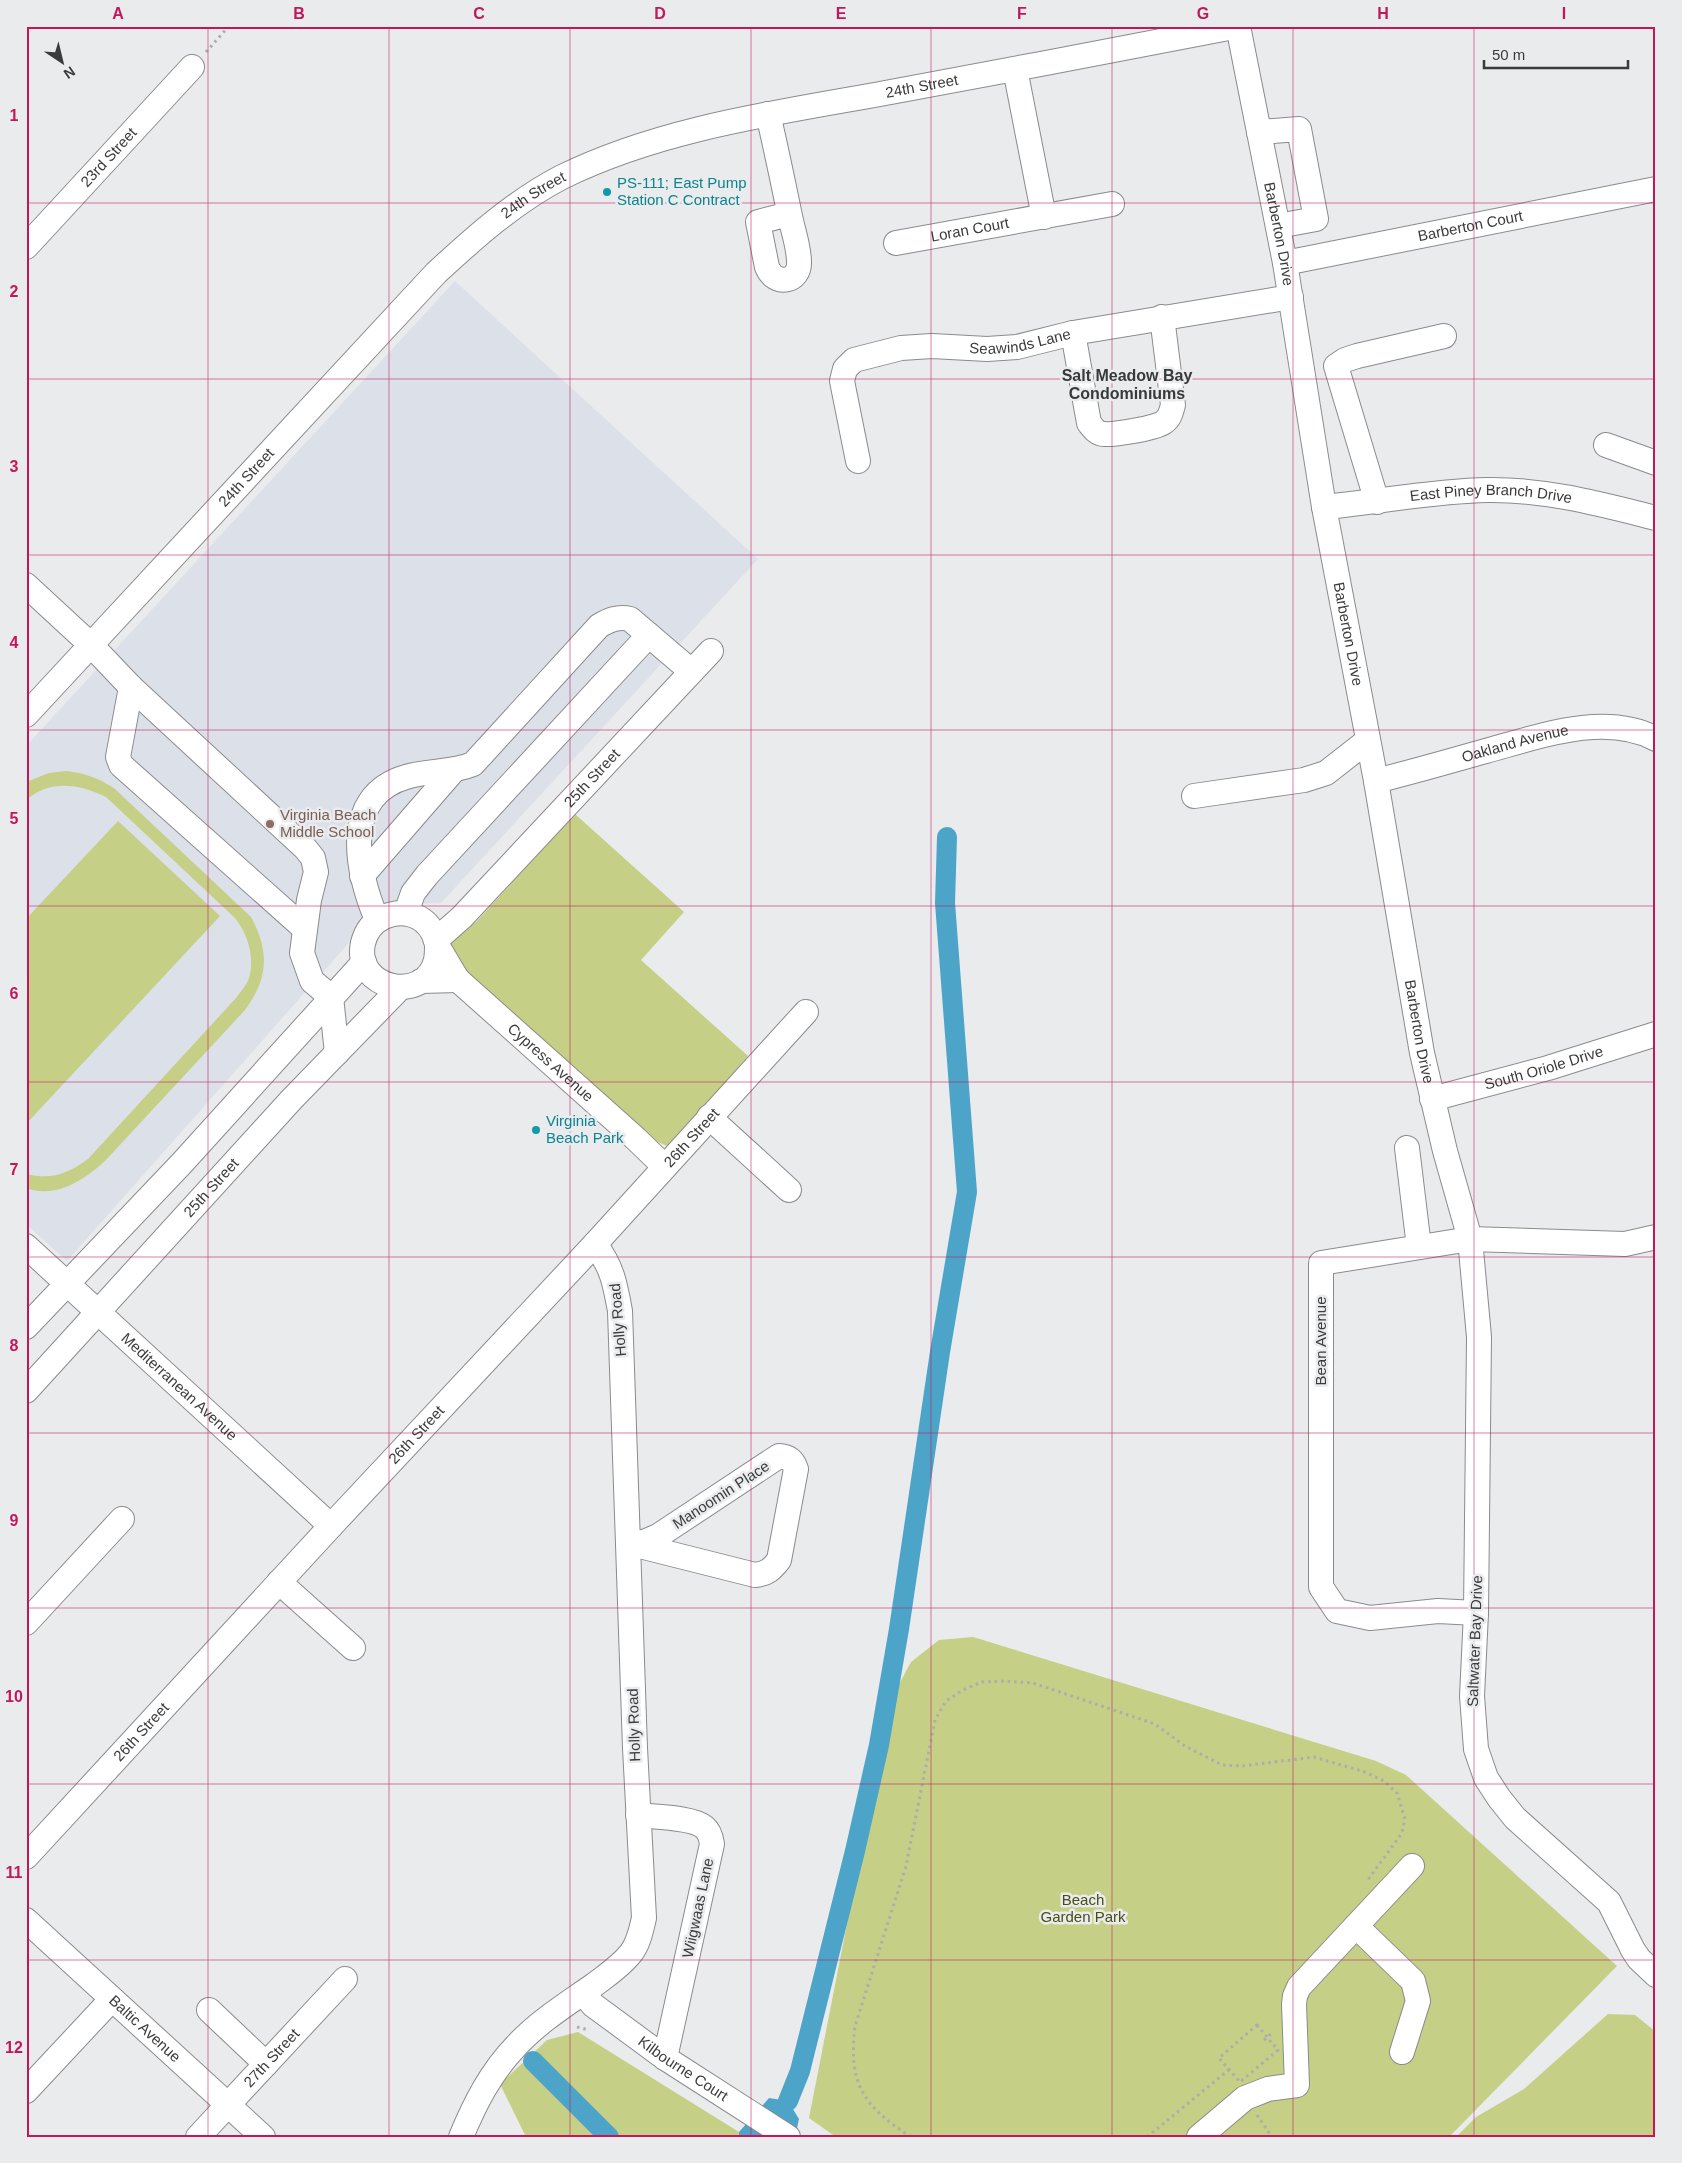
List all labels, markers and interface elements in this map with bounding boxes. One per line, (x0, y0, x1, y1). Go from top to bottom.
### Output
text: A (112, 5, 124, 22)
text: B (293, 5, 305, 22)
text: C (473, 5, 485, 22)
text: D (654, 5, 666, 22)
text: E (836, 5, 847, 22)
text: F (1017, 5, 1027, 22)
text: G (1197, 5, 1209, 22)
text: H (1377, 5, 1389, 22)
text: I (1562, 5, 1566, 22)
north arrow (38, 38, 88, 88)
scale bar (1484, 38, 1628, 70)
text: 50 m (1492, 46, 1525, 63)
text: N (61, 63, 78, 82)
street label: 24th Street (884, 71, 960, 101)
text: 1 (10, 107, 19, 124)
street label: 23rd Street (77, 123, 140, 190)
street label: 24th Street (497, 167, 569, 222)
place label: PS-111; East Pump Station C Contract (617, 174, 747, 208)
street label: Barberton Drive (1261, 181, 1298, 287)
marker: PS-111; East Pump Station C Contract (601, 186, 613, 198)
street label: Barberton Court (1416, 207, 1525, 244)
street label: Loran Court (929, 214, 1011, 245)
text: 2 (10, 283, 19, 300)
street label: Seawinds Lane (969, 325, 1072, 357)
district label: Salt Meadow Bay Condominiums (1062, 367, 1192, 402)
street label: 24th Street (215, 444, 278, 510)
text: 3 (10, 458, 19, 475)
street label: East Piney Branch Drive (1409, 481, 1573, 506)
street label: Barberton Drive (1330, 581, 1367, 687)
text: 4 (10, 634, 19, 651)
street label: Oakland Avenue (1460, 721, 1570, 765)
street label: 25th Street (560, 745, 624, 810)
place label: Virginia Beach Middle School (280, 806, 376, 840)
text: 5 (10, 810, 19, 827)
marker: Virginia Beach Middle School (264, 818, 276, 830)
street label: Barberton Drive (1402, 979, 1438, 1085)
text: 6 (10, 985, 19, 1002)
street label: Cypress Avenue (505, 1020, 597, 1105)
street label: South Oriole Drive (1483, 1042, 1605, 1093)
street label: 26th Street (660, 1104, 723, 1170)
place label: Virginia Beach Park (546, 1112, 624, 1146)
marker: Virginia Beach Park (530, 1124, 542, 1136)
street label: 25th Street (180, 1154, 242, 1220)
text: 7 (10, 1161, 19, 1178)
street label: Holly Road (606, 1283, 629, 1357)
street label: Bean Avenue (1312, 1297, 1329, 1385)
street label: Mediterranean Avenue (118, 1329, 241, 1444)
text: 8 (10, 1337, 19, 1354)
street label: 26th Street (385, 1401, 448, 1467)
street label: Manoomin Place (669, 1457, 772, 1532)
text: 9 (10, 1512, 19, 1529)
street label: Saltwater Bay Drive (1464, 1575, 1485, 1707)
text: 10 (5, 1688, 23, 1705)
street label: Holly Road (624, 1688, 643, 1762)
street label: 26th Street (110, 1698, 173, 1764)
street label: Wiigwaas Lane (679, 1856, 716, 1959)
text: 11 (6, 1864, 23, 1881)
park label: Beach Garden Park (1040, 1891, 1126, 1925)
street label: Baltic Avenue (106, 1991, 184, 2065)
street label: 27th Street (240, 2024, 303, 2090)
street label: Kilbourne Court (635, 2032, 732, 2105)
text: 12 (5, 2039, 23, 2056)

